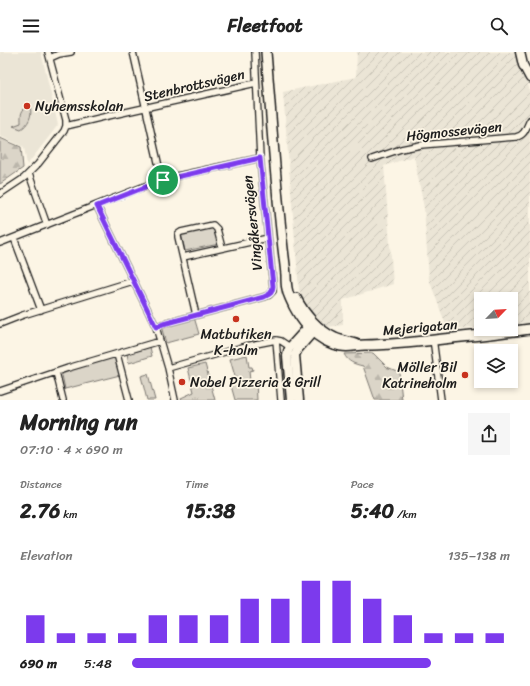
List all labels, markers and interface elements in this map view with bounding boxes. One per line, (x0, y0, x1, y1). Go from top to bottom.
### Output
text: Fleetfoot (227, 10, 303, 42)
icon: menu (20, 15, 42, 37)
icon: search (488, 15, 510, 37)
street label: Stenbrottsvägen (141, 62, 247, 109)
place label: Nyhemsskolan (35, 94, 124, 119)
marker: Nyhemsskolan (22, 101, 32, 111)
street label: Högmossevägen (405, 114, 504, 149)
pin (146, 163, 180, 197)
icon: arrive (152, 169, 174, 191)
street label: Vingåkersvägen (235, 174, 270, 272)
north arrow (474, 292, 518, 336)
map controls (474, 292, 518, 388)
street label: Mejerigatan (382, 312, 459, 343)
marker: Matbutiken K-holm (231, 314, 241, 324)
place label: Matbutiken K-holm (200, 322, 272, 363)
button: layers (474, 344, 518, 388)
place label: Möller Bil Katrineholm (382, 355, 458, 396)
place label: Nobel Pizzeria & Grill (190, 370, 322, 395)
marker: Möller Bil Katrineholm (460, 370, 470, 380)
marker: Nobel Pizzeria & Grill (177, 377, 187, 387)
text: Morning run (20, 403, 138, 442)
button: share (468, 413, 510, 455)
text: 07:10 · 4 × 690 m (20, 438, 123, 461)
text: Distance (20, 475, 62, 494)
text: Time (185, 475, 209, 494)
text: Pace (351, 475, 374, 494)
text: 2.76 (20, 494, 60, 529)
text: 15:38 (185, 494, 235, 529)
text: 5:40 (351, 494, 394, 529)
text: km (60, 505, 78, 524)
text: /km (394, 505, 417, 524)
text: Elevation (20, 544, 73, 567)
text: 135–138 m (448, 544, 510, 567)
text: 690 m (20, 652, 57, 675)
text: 5:48 (84, 652, 112, 675)

